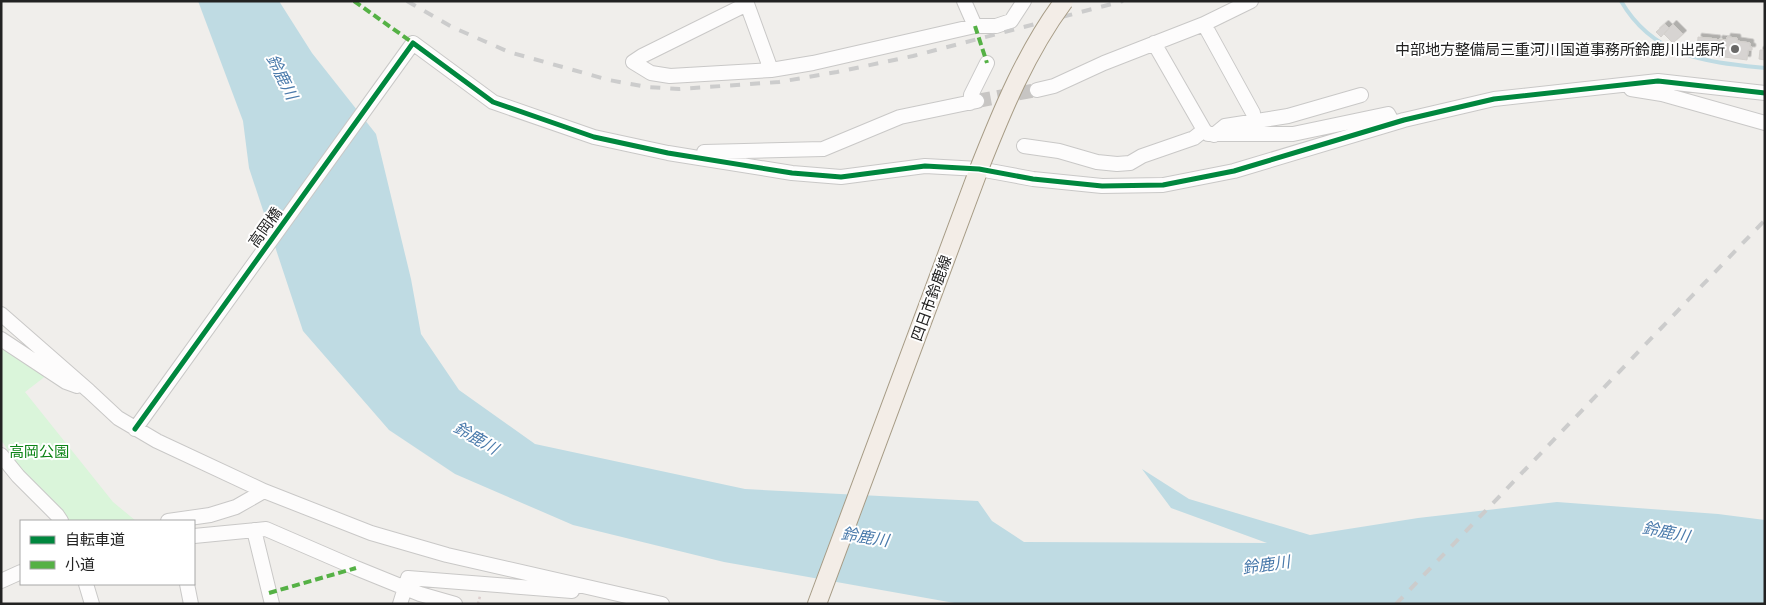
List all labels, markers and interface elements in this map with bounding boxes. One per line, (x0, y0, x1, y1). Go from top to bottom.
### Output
place label: 中部地方整備局三重河川国道事務所鈴鹿川出張所 (1395, 40, 1725, 59)
marker: 中部地方整備局三重河川国道事務所鈴鹿川出張所 (1729, 43, 1741, 55)
water label: 鈴鹿川 (262, 51, 303, 105)
street label: 高岡橋 (244, 203, 286, 251)
street label: 四日市鈴鹿線 (907, 252, 955, 344)
water label: 鈴鹿川 (450, 417, 504, 460)
park label: 高岡公園 (9, 442, 69, 461)
water label: 鈴鹿川 (1640, 517, 1694, 547)
legend (20, 520, 195, 585)
water label: 鈴鹿川 (840, 523, 892, 551)
text: 自転車道 (65, 530, 125, 549)
water label: 鈴鹿川 (1241, 551, 1293, 579)
text: 小道 (65, 555, 95, 574)

